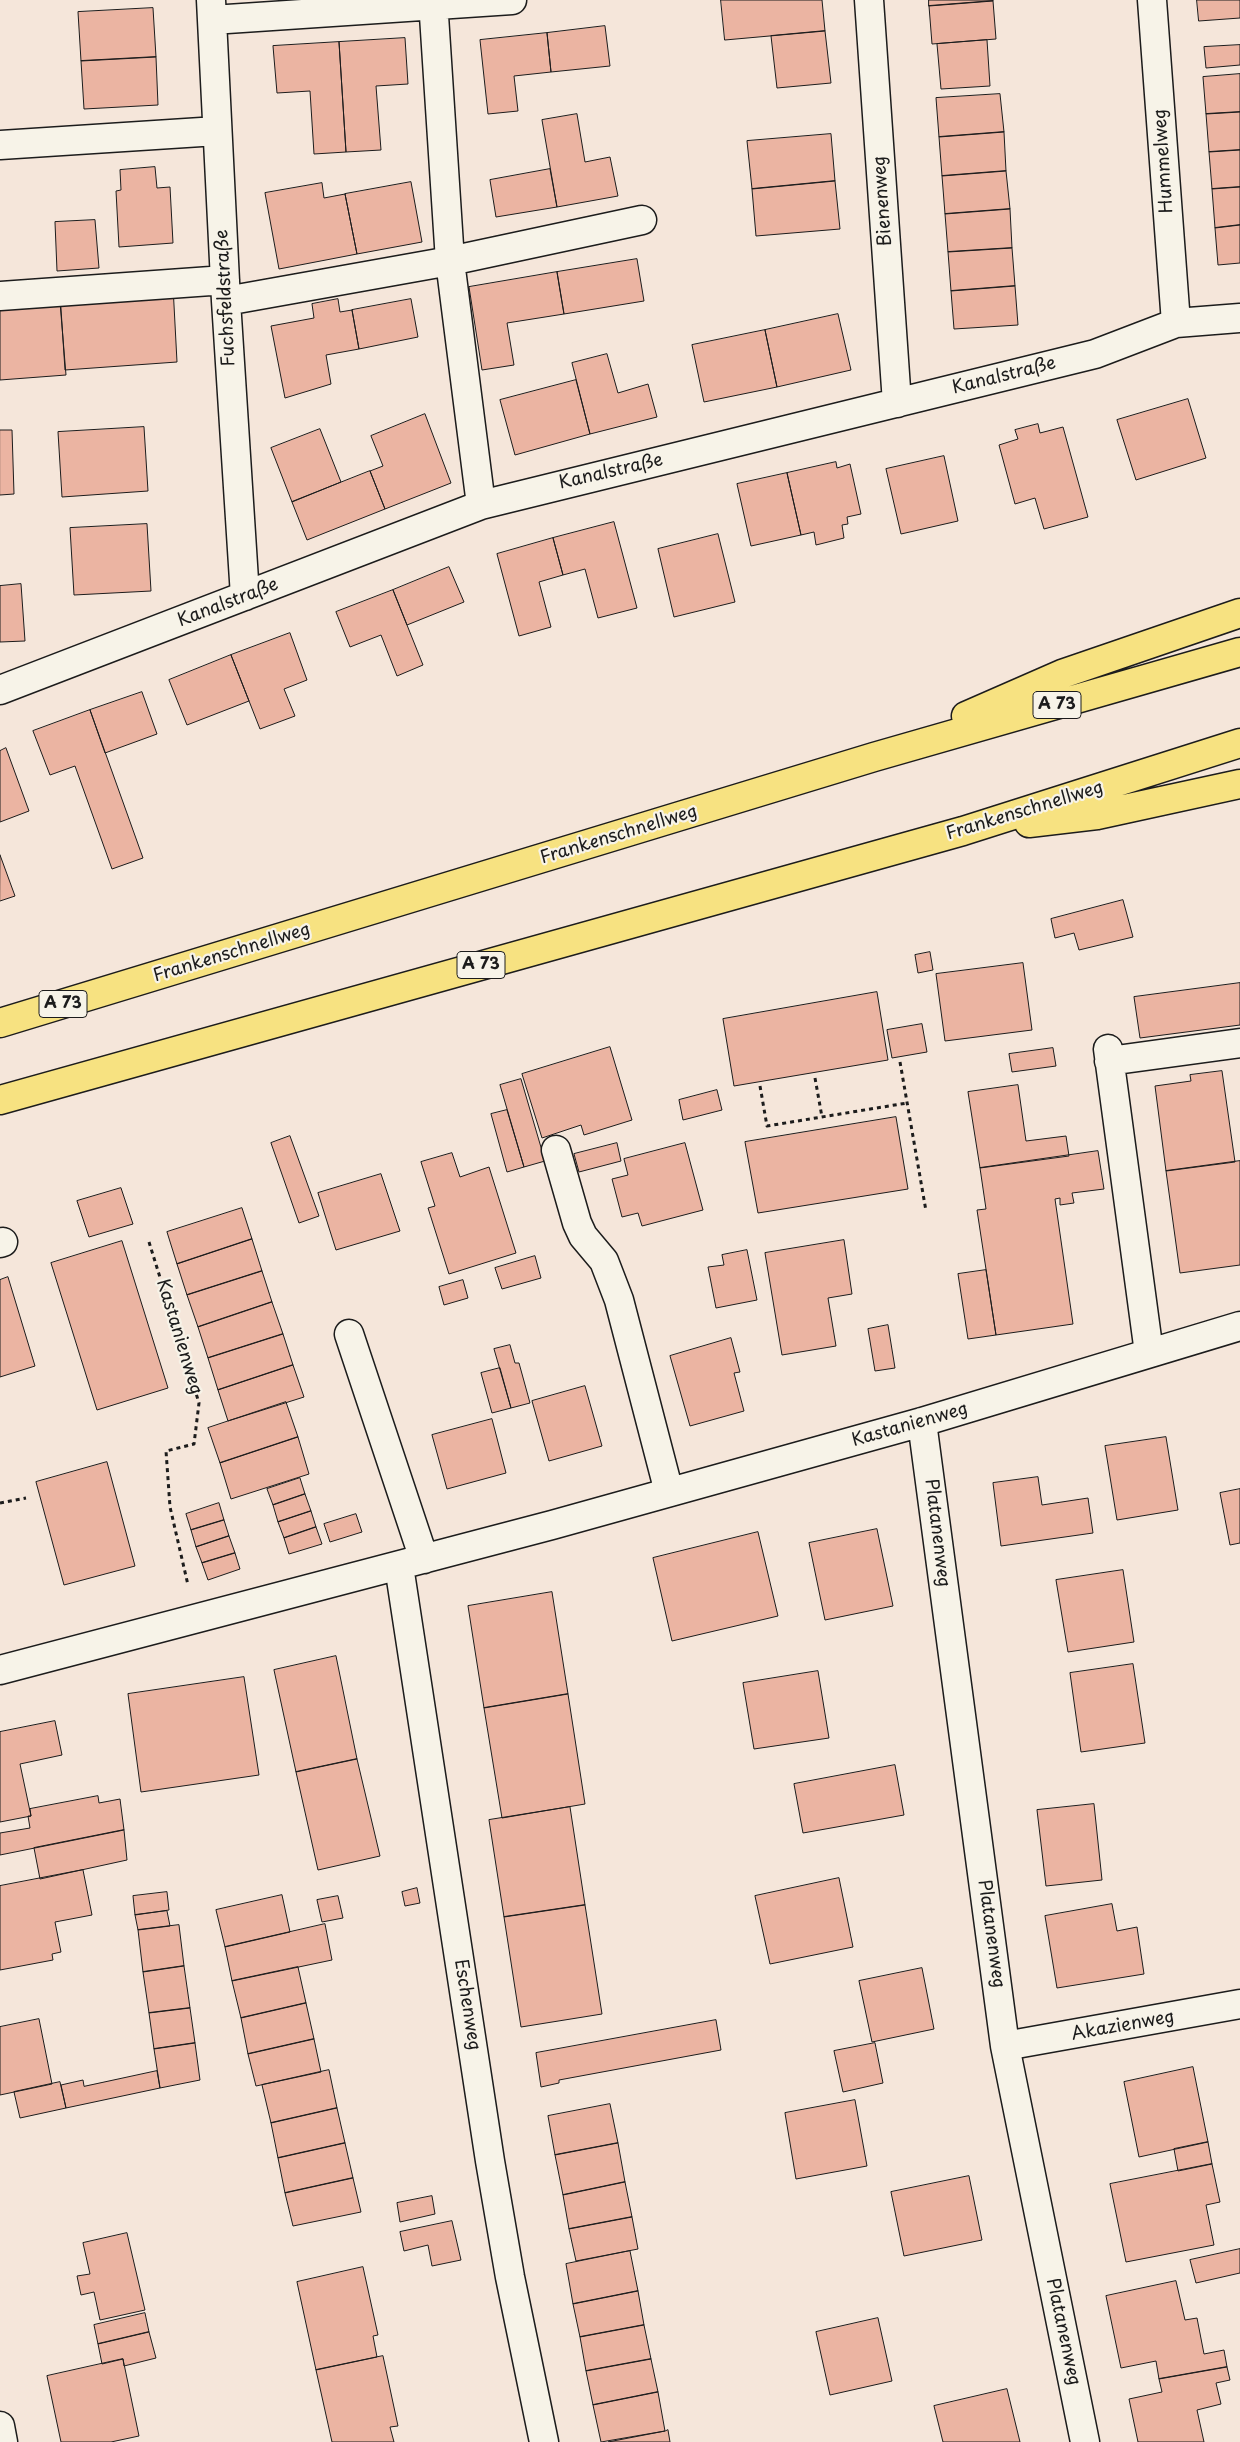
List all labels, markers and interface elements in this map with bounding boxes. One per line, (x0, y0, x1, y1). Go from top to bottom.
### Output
street label: Hummelweg (1150, 108, 1178, 214)
street label: Bienenweg (869, 155, 897, 247)
street label: Fuchsfeldstraße (212, 229, 240, 367)
street label: Kanalstraße (950, 353, 1058, 399)
street label: Kanalstraße (557, 450, 665, 494)
street label: Kanalstraße (175, 574, 281, 632)
road number: A 73 (1033, 692, 1081, 718)
street label: Frankenschnellweg (944, 777, 1106, 845)
street label: Frankenschnellweg (538, 801, 700, 869)
street label: Frankenschnellweg (151, 919, 313, 987)
road number: A 73 (457, 952, 505, 978)
road number: A 73 (39, 991, 87, 1018)
street label: Kastanienweg (151, 1277, 207, 1397)
street label: Kastanienweg (849, 1398, 971, 1452)
street label: Platanenweg (920, 1477, 954, 1589)
street label: Platanenweg (973, 1878, 1009, 1990)
street label: Eschenweg (449, 1958, 485, 2052)
street label: Akazienweg (1070, 2006, 1176, 2046)
street label: Platanenweg (1041, 2276, 1085, 2388)

